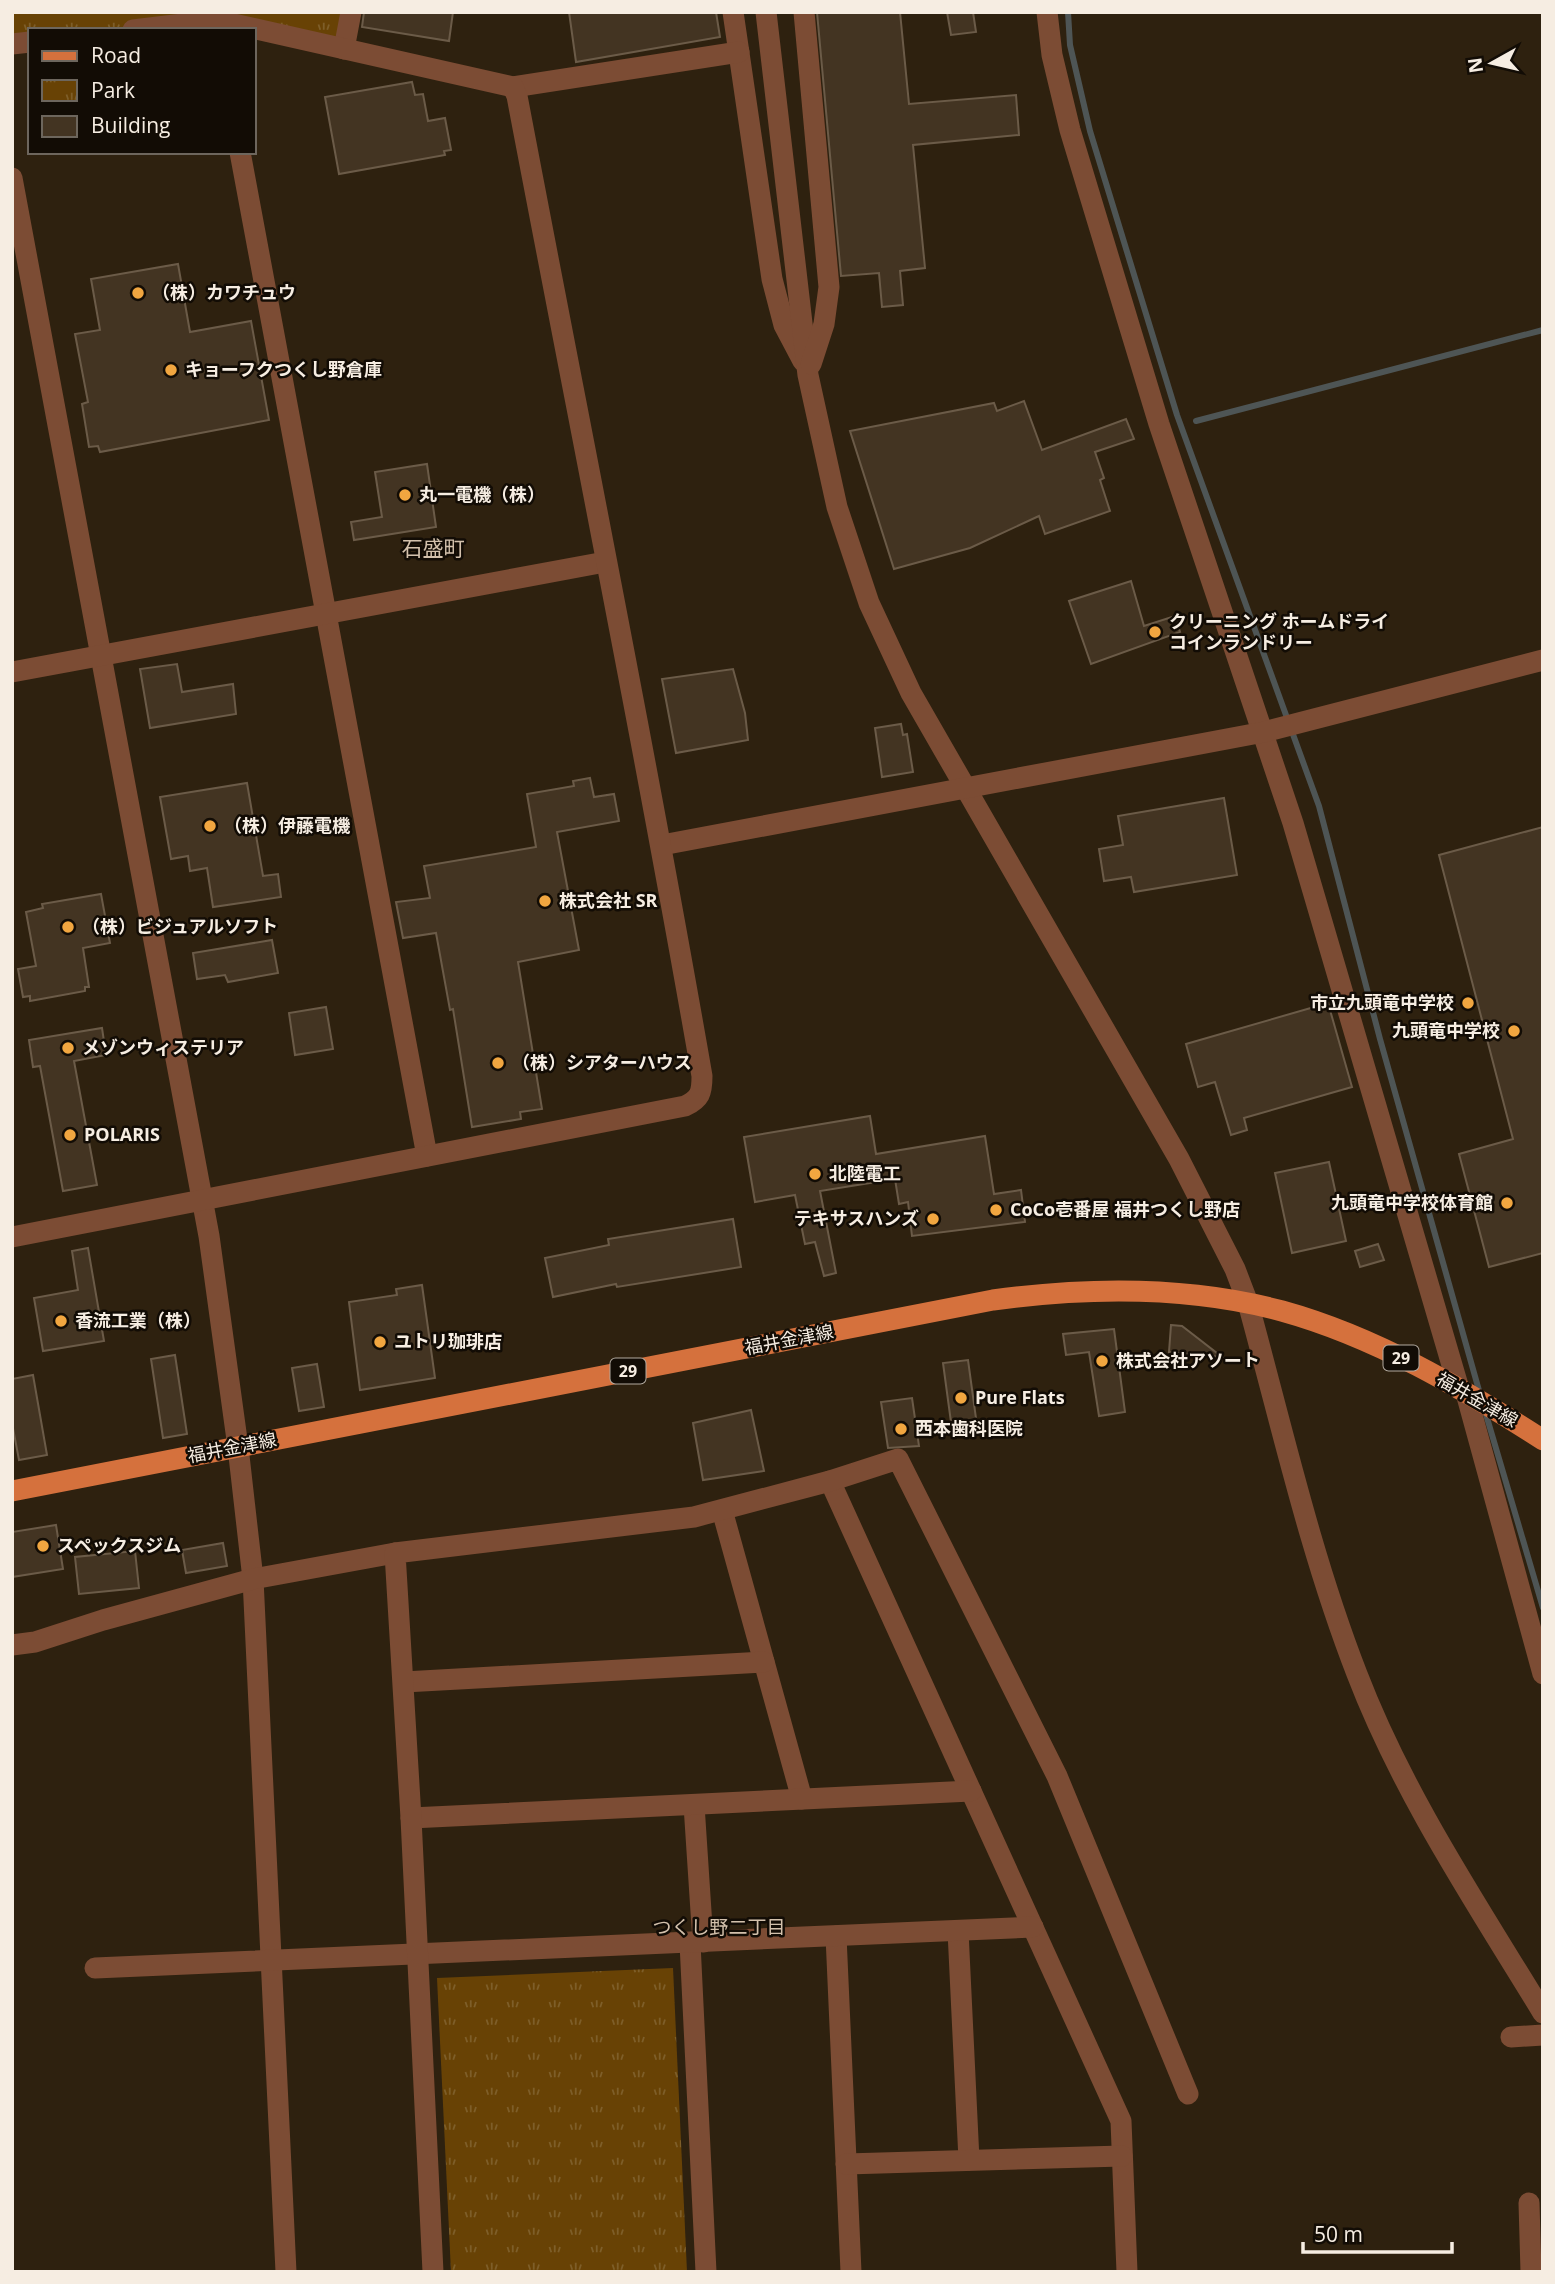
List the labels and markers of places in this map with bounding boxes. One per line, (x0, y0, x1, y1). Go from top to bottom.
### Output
place label: （株）カワチュウ (152, 280, 296, 304)
marker: （株）カワチュウ (130, 285, 146, 301)
place label: キョーフクつくし野倉庫 (185, 357, 382, 381)
marker: キョーフクつくし野倉庫 (163, 362, 179, 378)
place label: 丸一電機（株） (419, 482, 545, 506)
marker: 丸一電機（株） (397, 487, 413, 503)
place label: クリーニング ホームドライ コインランドリー (1169, 609, 1389, 654)
marker: クリーニング ホームドライ コインランドリー (1147, 624, 1163, 640)
place label: （株）伊藤電機 (224, 813, 351, 837)
marker: （株）伊藤電機 (202, 818, 218, 834)
place label: 株式会社 SR (559, 888, 658, 912)
marker: 株式会社 SR (537, 893, 553, 909)
place label: （株）ビジュアルソフト (82, 914, 278, 938)
marker: （株）ビジュアルソフト (60, 919, 76, 935)
place label: 市立九頭竜中学校 (1310, 990, 1454, 1014)
marker: 市立九頭竜中学校 (1460, 995, 1476, 1011)
place label: 九頭竜中学校 (1392, 1018, 1500, 1042)
marker: 九頭竜中学校 (1506, 1023, 1522, 1039)
place label: メゾンウィステリア (82, 1035, 244, 1059)
marker: メゾンウィステリア (60, 1040, 76, 1056)
place label: （株）シアターハウス (512, 1050, 692, 1074)
marker: （株）シアターハウス (490, 1055, 506, 1071)
place label: POLARIS (84, 1122, 160, 1146)
marker: POLARIS (62, 1127, 78, 1143)
place label: 北陸電工 (829, 1161, 901, 1185)
marker: 北陸電工 (807, 1166, 823, 1182)
place label: 九頭竜中学校体育館 (1331, 1190, 1493, 1214)
marker: 九頭竜中学校体育館 (1499, 1195, 1515, 1211)
place label: CoCo壱番屋 福井つくし野店 (1010, 1197, 1240, 1221)
marker: CoCo壱番屋 福井つくし野店 (988, 1202, 1004, 1218)
place label: テキサスハンズ (794, 1206, 919, 1230)
marker: テキサスハンズ (925, 1211, 941, 1227)
place label: 香流工業（株） (75, 1308, 201, 1332)
marker: 香流工業（株） (53, 1313, 69, 1329)
place label: ユトリ珈琲店 (394, 1329, 502, 1353)
marker: ユトリ珈琲店 (372, 1334, 388, 1350)
place label: 株式会社アソート (1116, 1348, 1260, 1372)
marker: 株式会社アソート (1094, 1353, 1110, 1369)
place label: Pure Flats (975, 1385, 1065, 1409)
marker: Pure Flats (953, 1390, 969, 1406)
place label: 西本歯科医院 (915, 1416, 1023, 1440)
marker: 西本歯科医院 (893, 1421, 909, 1437)
place label: スペックスジム (57, 1533, 181, 1557)
marker: スペックスジム (35, 1538, 51, 1554)

